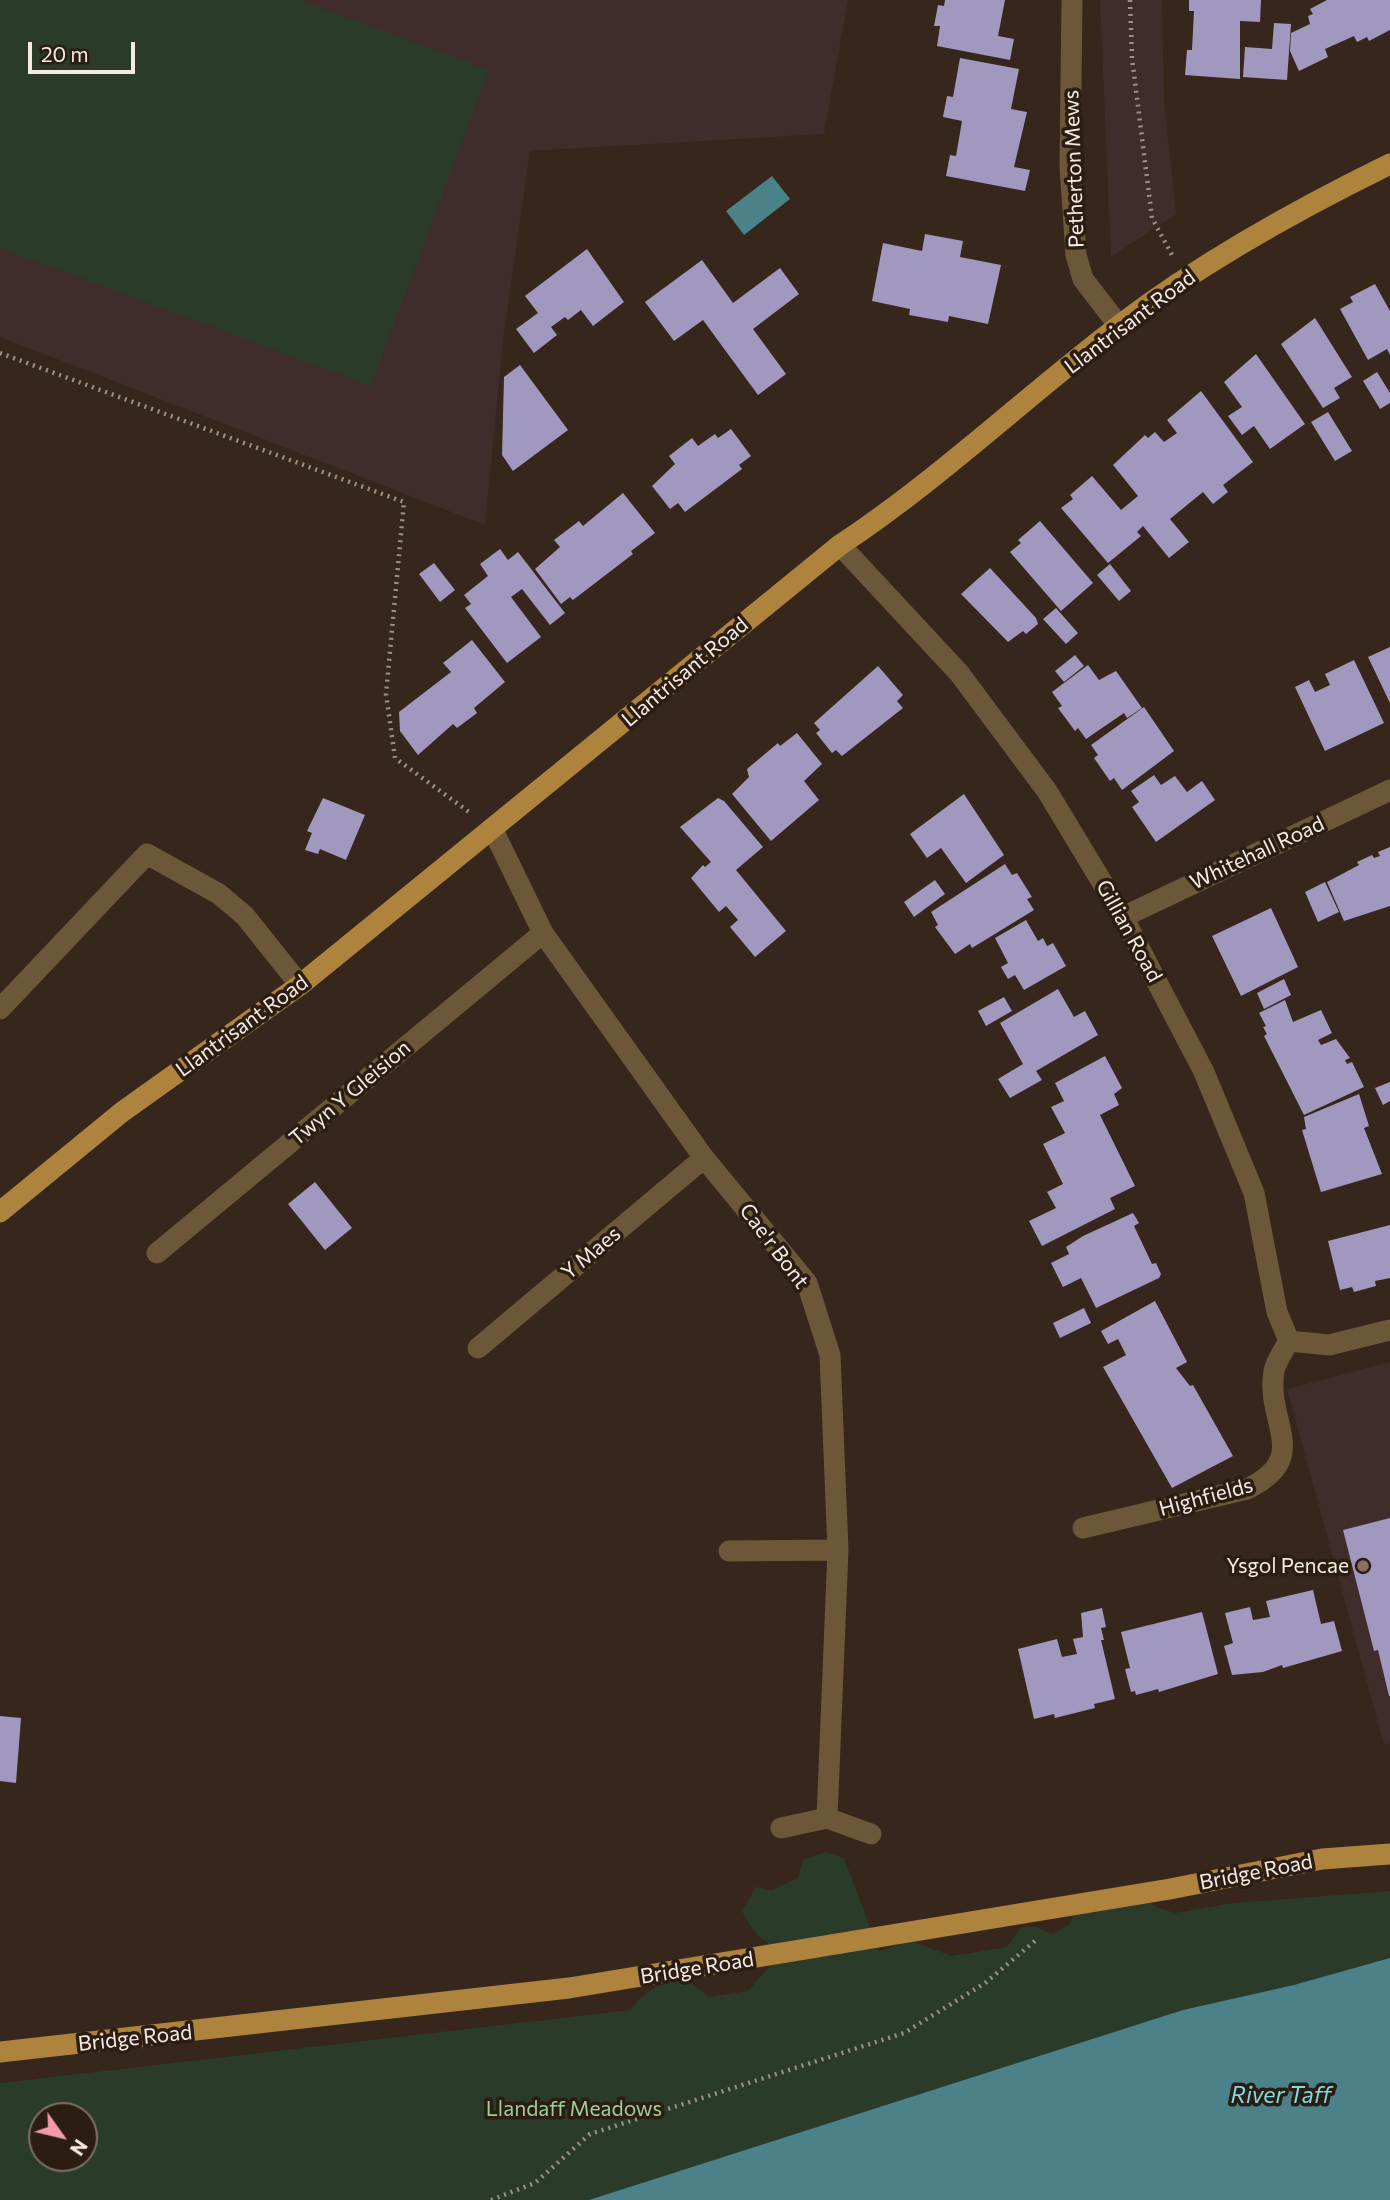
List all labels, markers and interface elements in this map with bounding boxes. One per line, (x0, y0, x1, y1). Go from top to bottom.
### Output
scale bar (32, 28, 138, 72)
text: 20 m (41, 41, 89, 66)
street label: Petherton Mews (1059, 90, 1089, 248)
street label: Llantrisant Road (1060, 265, 1200, 379)
street label: Llantrisant Road (617, 612, 753, 732)
street label: Whitehall Road (1186, 811, 1328, 895)
street label: Gillian Road (1091, 876, 1167, 986)
street label: Llantrisant Road (171, 970, 313, 1082)
street label: Twyn Y Gleision (284, 1035, 416, 1151)
street label: Cae'r Bont (734, 1199, 814, 1293)
street label: Y Maes (556, 1221, 626, 1285)
street label: Highfields (1156, 1472, 1256, 1522)
place label: Ysgol Pencae (1226, 1553, 1349, 1579)
marker: Ysgol Pencae (1355, 1558, 1371, 1574)
street label: Bridge Road (1197, 1849, 1315, 1895)
street label: Bridge Road (638, 1947, 756, 1989)
street label: Bridge Road (77, 2019, 193, 2057)
water label: River Taff (1230, 2081, 1332, 2109)
park label: Llandaff Meadows (486, 2096, 662, 2122)
north arrow (28, 2102, 98, 2172)
text: N (66, 2136, 93, 2160)

